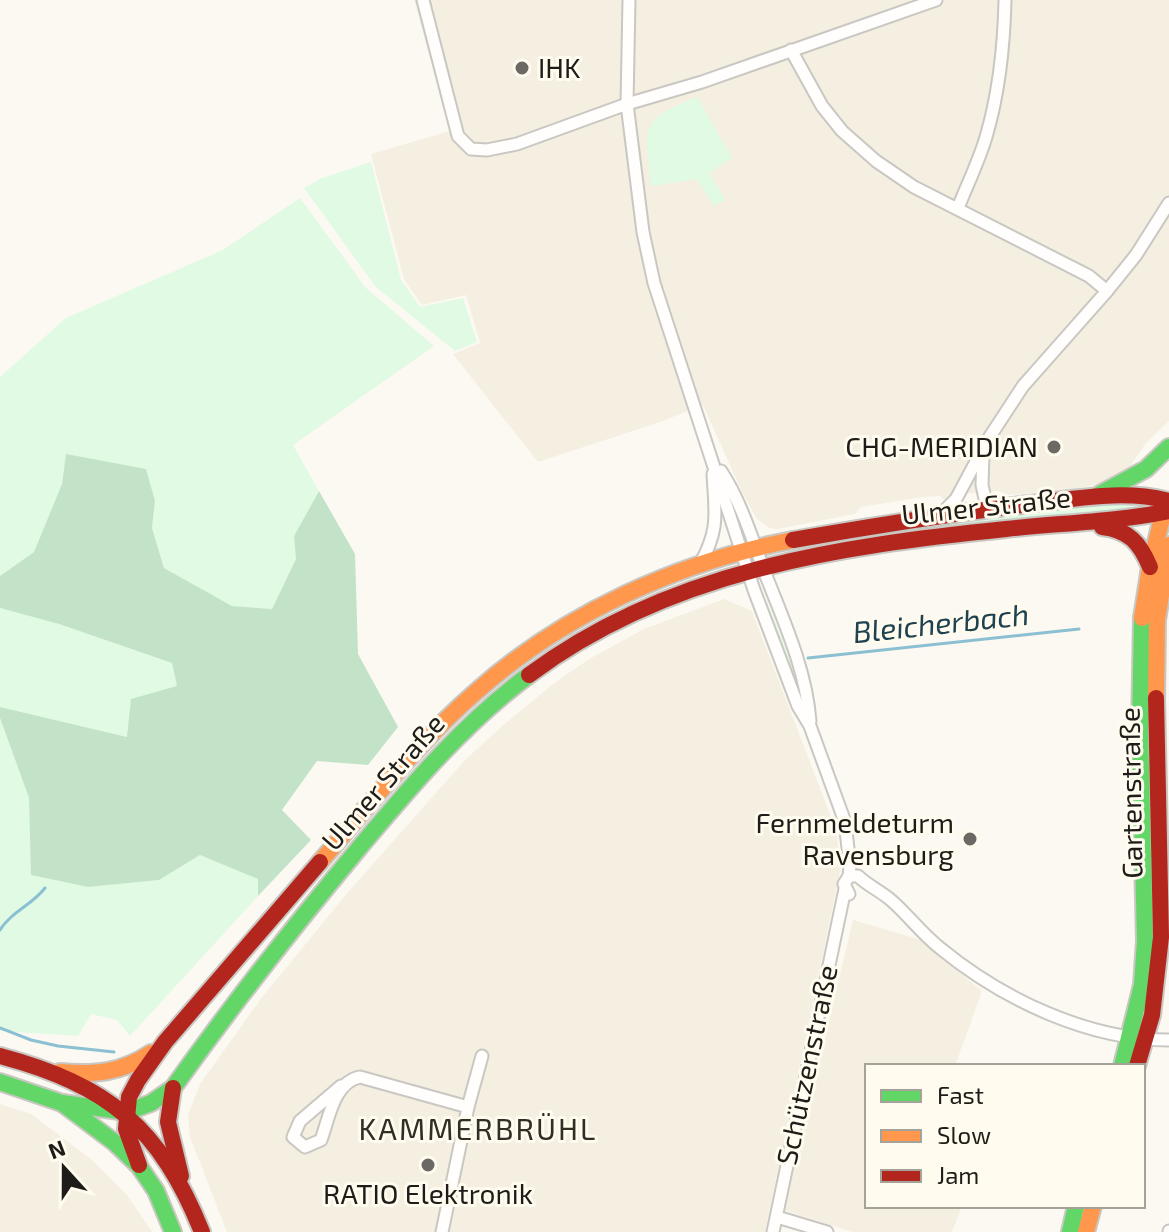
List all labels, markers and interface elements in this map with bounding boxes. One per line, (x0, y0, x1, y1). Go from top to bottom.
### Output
place label: IHK (538, 50, 581, 84)
marker: IHK (513, 59, 531, 77)
place label: CHG-MERIDIAN (845, 429, 1038, 463)
marker: CHG-MERIDIAN (1045, 438, 1063, 456)
street label: Ulmer Straße (899, 479, 1072, 531)
water label: Bleicherbach (851, 595, 1031, 649)
street label: Ulmer Straße (314, 706, 451, 857)
street label: Gartenstraße (1112, 707, 1148, 879)
place label: Fernmeldeturm Ravensburg (755, 805, 954, 871)
marker: Fernmeldeturm Ravensburg (961, 830, 979, 848)
street label: Schützenstraße (768, 962, 844, 1168)
legend (865, 1064, 1145, 1208)
text: Fast (937, 1080, 984, 1109)
district label: KAMMERBRÜHL (359, 1110, 597, 1146)
text: Slow (937, 1120, 991, 1149)
north arrow (24, 1128, 104, 1208)
text: N (44, 1133, 69, 1163)
marker: RATIO Elektronik (419, 1156, 437, 1174)
text: Jam (937, 1160, 979, 1189)
place label: RATIO Elektronik (323, 1176, 533, 1210)

